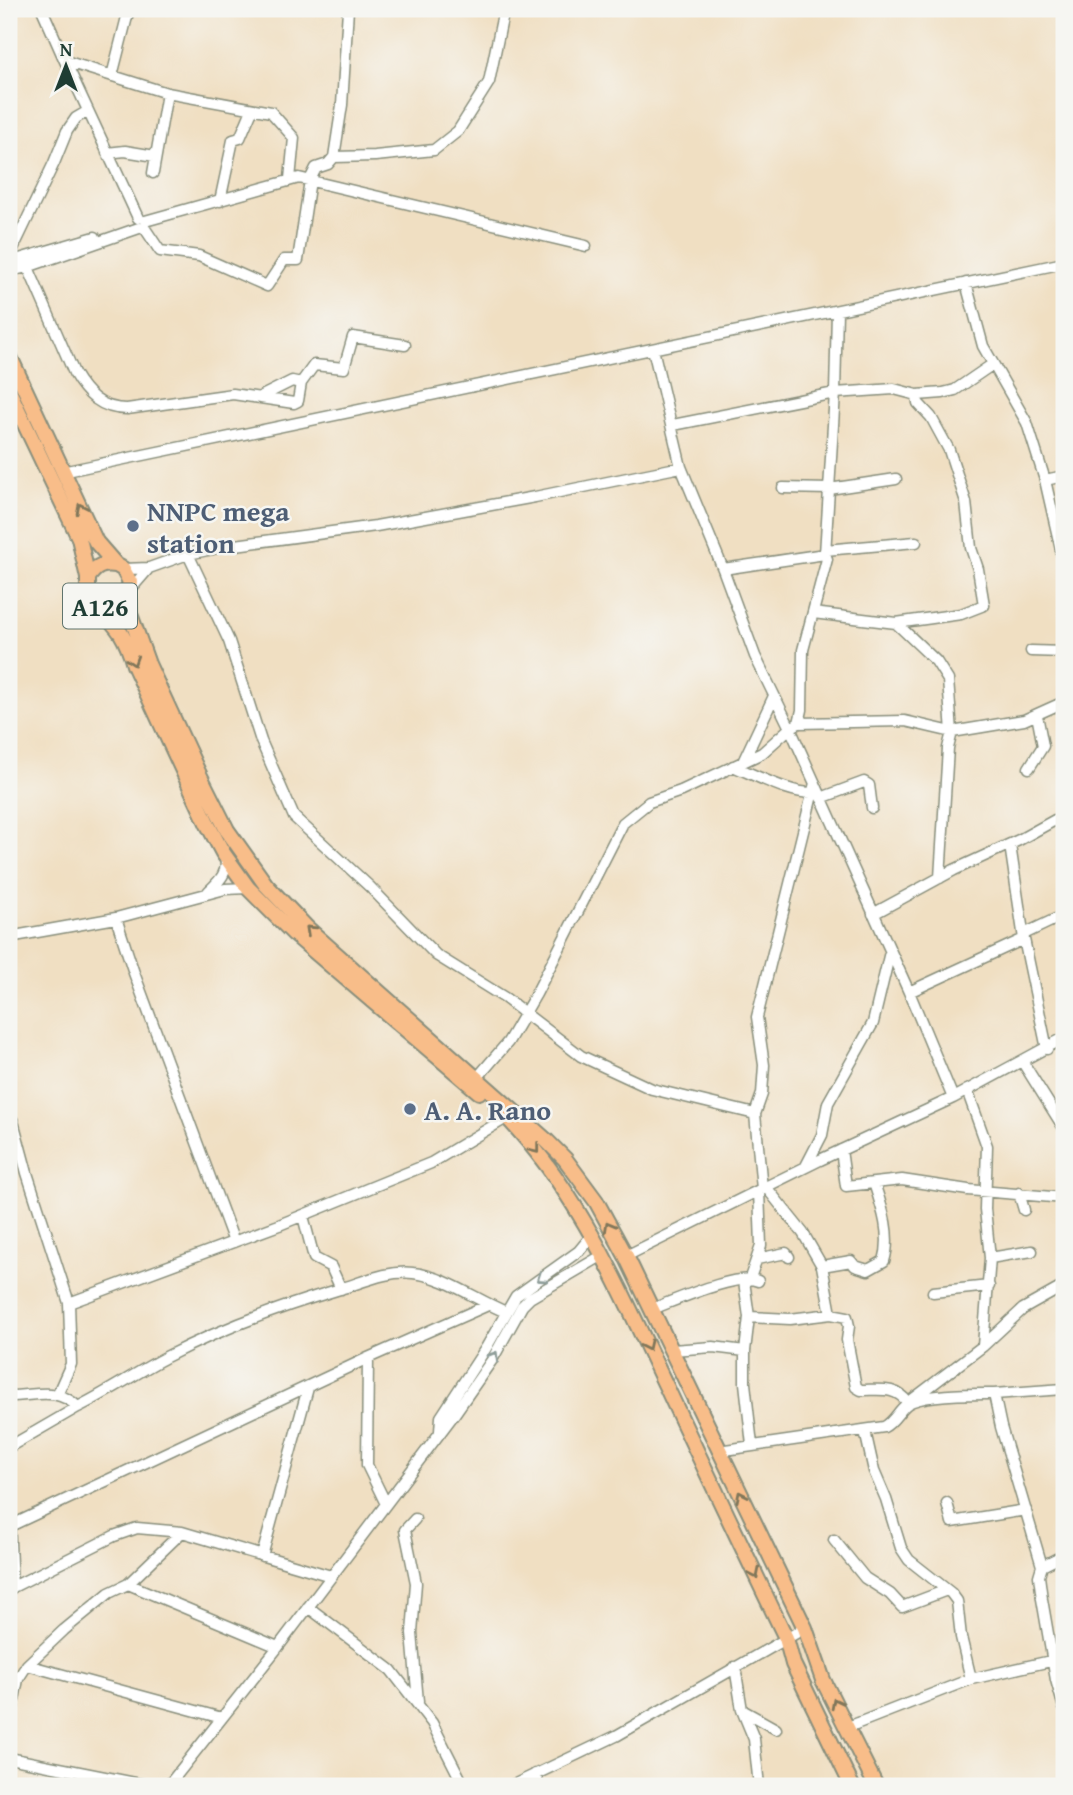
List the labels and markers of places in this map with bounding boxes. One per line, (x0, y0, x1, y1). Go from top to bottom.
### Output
place label: NNPC mega station (147, 490, 290, 563)
marker: NNPC mega station (125, 518, 141, 534)
place label: A. A. Rano (424, 1089, 551, 1130)
marker: A. A. Rano (402, 1101, 418, 1117)

